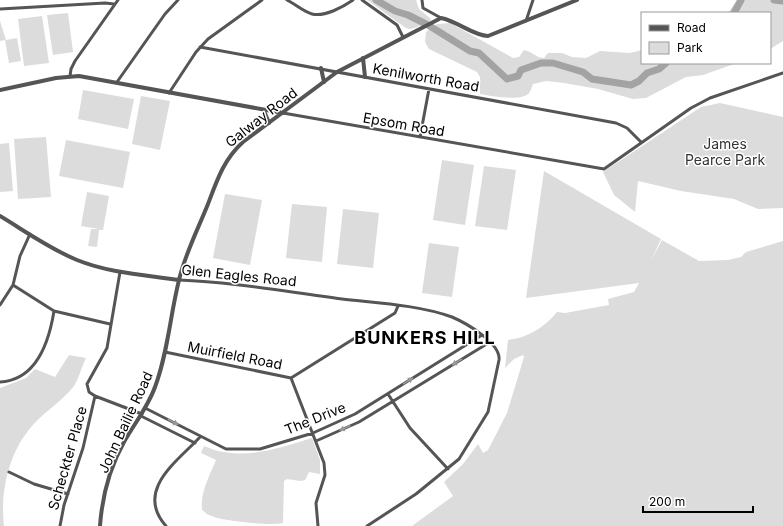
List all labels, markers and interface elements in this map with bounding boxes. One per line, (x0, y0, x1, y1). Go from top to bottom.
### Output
legend (641, 12, 771, 64)
text: Road (677, 20, 706, 35)
text: Park (677, 40, 703, 55)
street label: Kenilworth Road (371, 59, 481, 95)
street label: Galway Road (222, 84, 300, 150)
street label: Epsom Road (362, 108, 446, 140)
park label: James Pearce Park (685, 135, 765, 168)
street label: Glen Eagles Road (181, 260, 297, 290)
district label: BUNKERS HILL (354, 327, 496, 348)
street label: Muirfield Road (186, 337, 284, 373)
one-way arrow (452, 358, 462, 366)
street label: John Bailie Road (94, 369, 156, 475)
one-way arrow (403, 377, 413, 385)
street label: The Drive (282, 398, 348, 438)
street label: Scheckter Place (44, 404, 90, 512)
one-way arrow (167, 419, 178, 426)
one-way arrow (339, 425, 351, 431)
scale bar (643, 488, 753, 514)
text: 200 m (649, 494, 685, 509)

